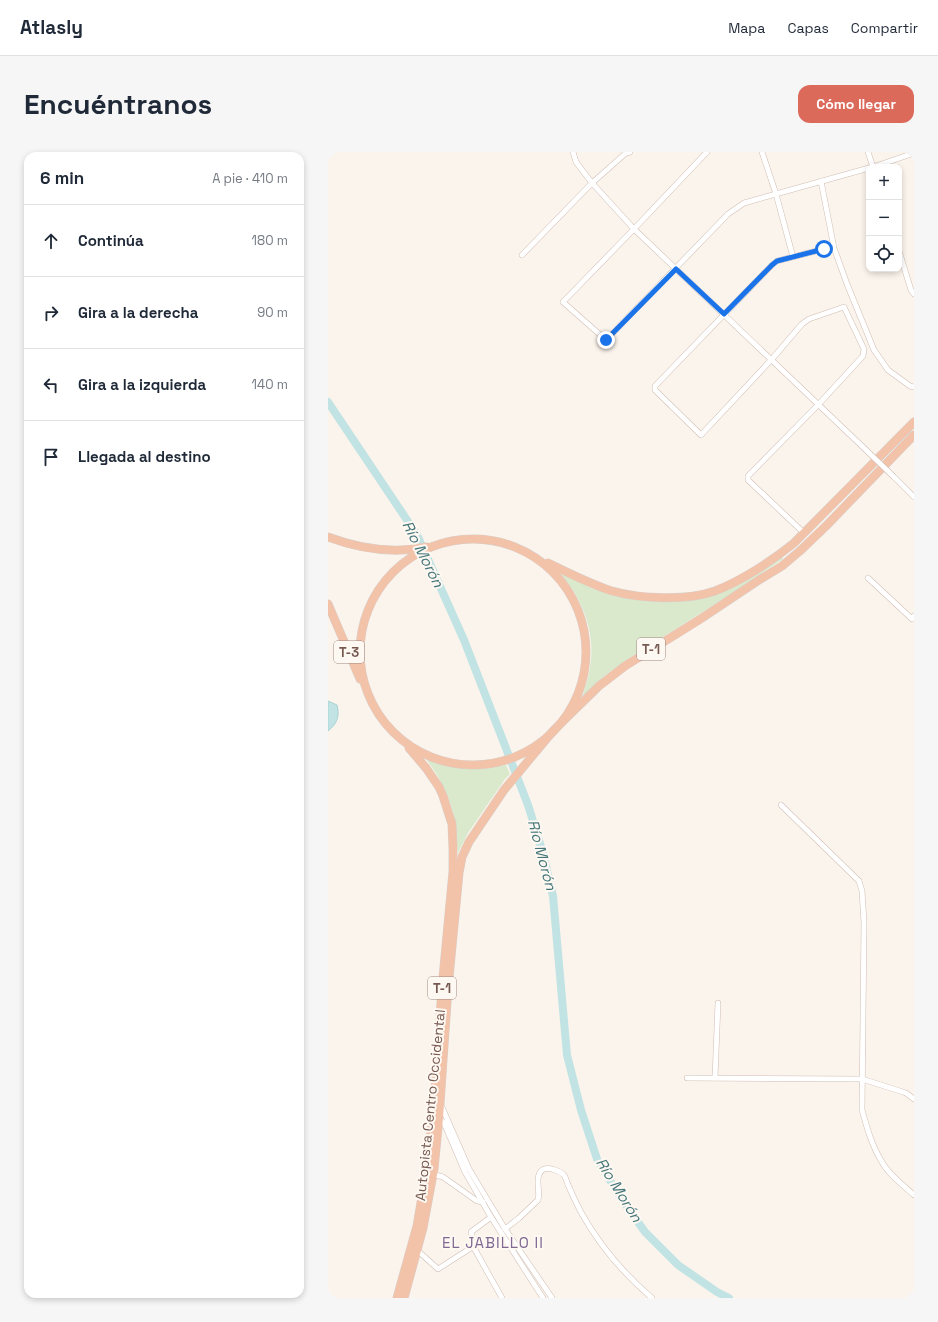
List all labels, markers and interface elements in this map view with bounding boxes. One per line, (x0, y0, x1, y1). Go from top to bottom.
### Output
text: Atlasly (20, 15, 83, 40)
text: Mapa (728, 19, 765, 37)
text: Capas (787, 19, 829, 37)
text: Compartir (851, 19, 918, 37)
button: Cómo llegar (798, 85, 914, 123)
text: Encuéntranos (24, 86, 212, 122)
map controls (866, 164, 902, 272)
button: + (866, 164, 902, 200)
text: 6 min (40, 167, 84, 189)
text: A pie · 410 m (212, 170, 288, 187)
button: − (866, 200, 902, 236)
icon: ahead (40, 230, 62, 252)
text: Continúa (78, 231, 144, 250)
text: 180 m (252, 232, 288, 249)
button: locate (866, 236, 902, 272)
route start (815, 240, 833, 258)
icon: right (40, 302, 62, 324)
text: Gira a la derecha (78, 303, 198, 322)
text: 90 m (257, 304, 288, 321)
route end (597, 331, 615, 349)
icon: left (40, 374, 62, 396)
text: Gira a la izquierda (78, 375, 206, 394)
text: 140 m (252, 376, 288, 393)
icon: arrive (40, 446, 62, 468)
text: Llegada al destino (78, 447, 211, 466)
water label: Río Morón (399, 517, 449, 591)
road number: T-1 (637, 638, 665, 660)
road number: T-3 (334, 641, 364, 663)
water label: Río Morón (524, 817, 561, 893)
road number: T-1 (428, 977, 456, 999)
street label: Autopista Centro Occidental (411, 1008, 449, 1202)
water label: Río Morón (592, 1154, 647, 1226)
district label: EL JABILLO II (442, 1233, 544, 1252)

